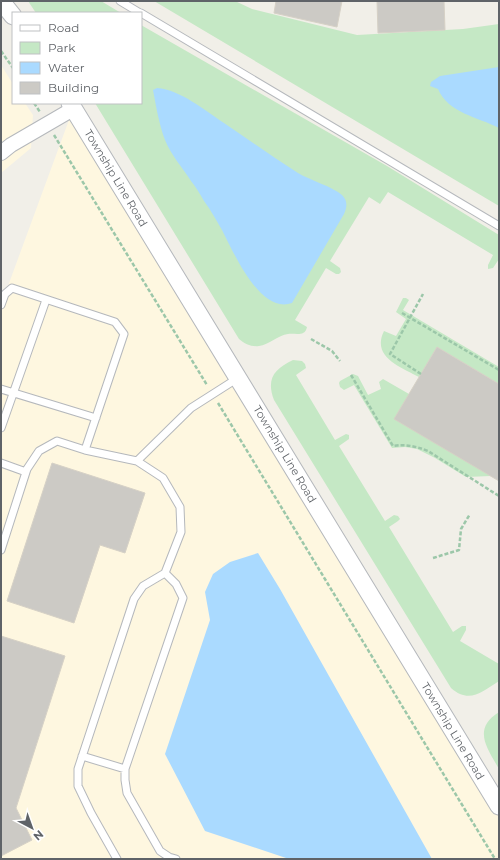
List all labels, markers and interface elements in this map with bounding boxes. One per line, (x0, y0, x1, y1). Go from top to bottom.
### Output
legend (12, 12, 142, 104)
text: Road (48, 20, 79, 35)
text: Park (48, 40, 76, 55)
text: Water (48, 60, 85, 75)
text: Building (48, 80, 99, 95)
street label: Township Line Road (81, 127, 151, 229)
street label: Township Line Road (250, 403, 320, 505)
street label: Township Line Road (418, 680, 488, 782)
north arrow (12, 808, 52, 848)
text: N (31, 827, 47, 844)

